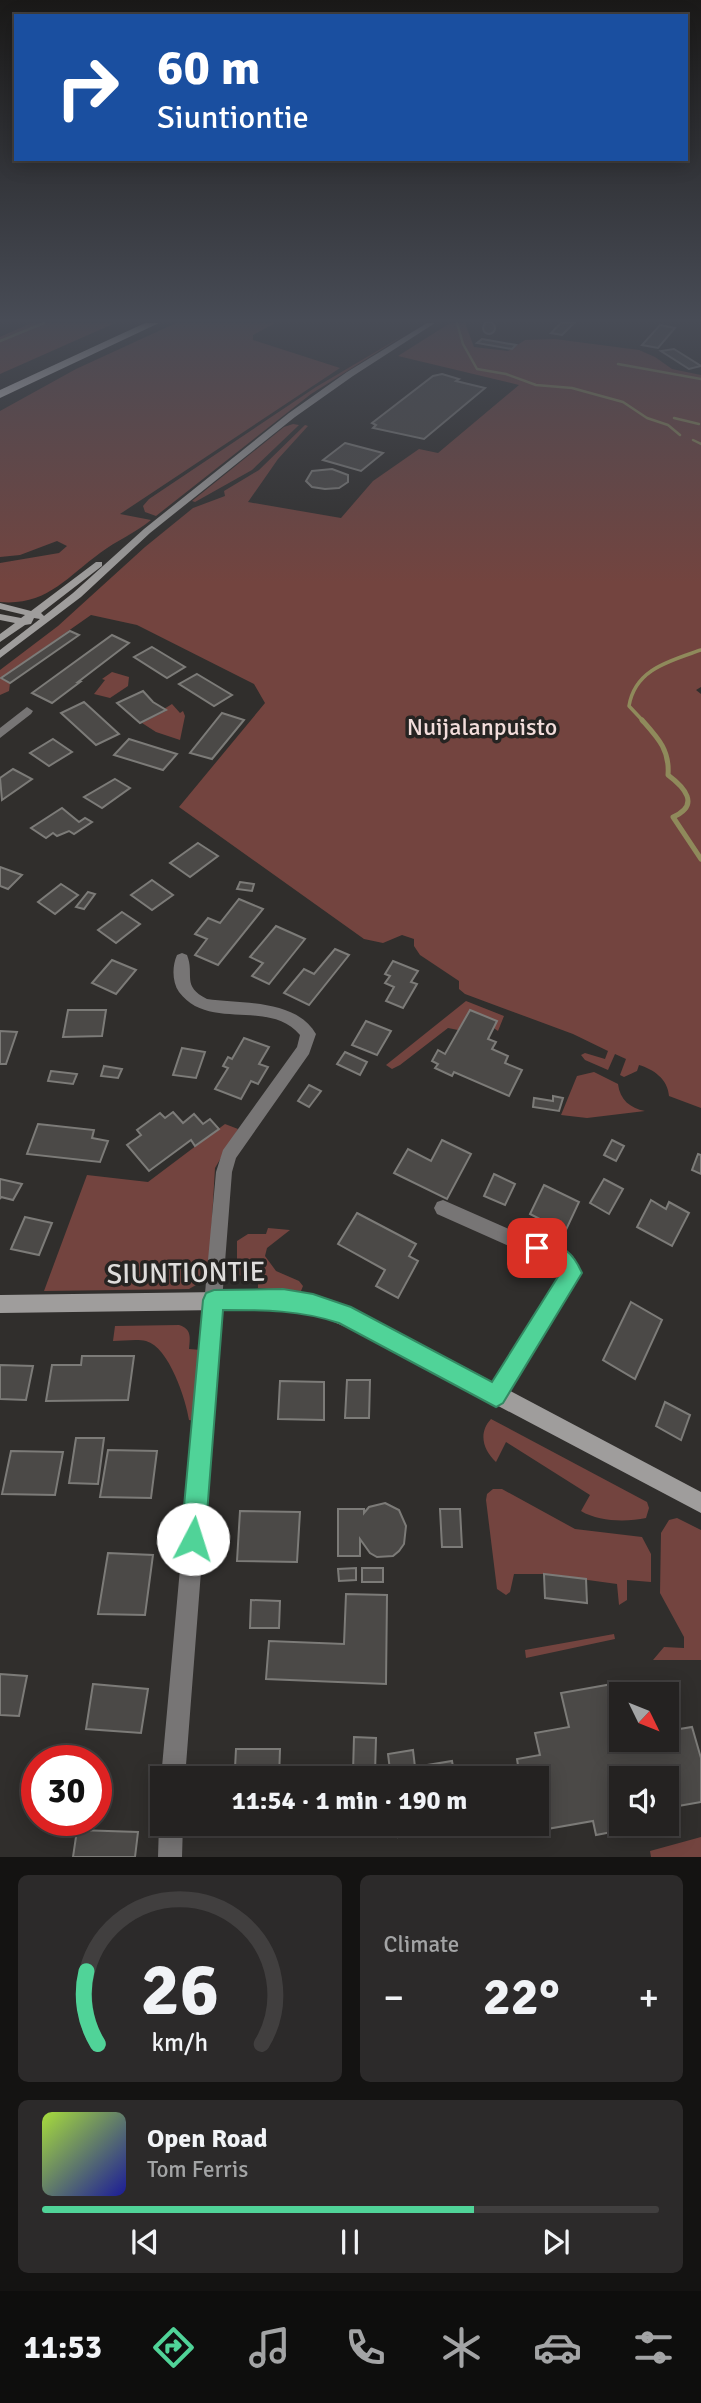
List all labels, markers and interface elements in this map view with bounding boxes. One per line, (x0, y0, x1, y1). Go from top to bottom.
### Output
text: 60 m (157, 38, 260, 98)
icon: right (42, 42, 133, 133)
text: Siuntiontie (157, 98, 309, 137)
park label: Nuijalanpuisto (407, 712, 557, 742)
pin (507, 1218, 567, 1278)
icon: arrive (518, 1229, 556, 1267)
street label: SIUNTIONTIE (106, 1255, 266, 1291)
position arrow (156, 1502, 230, 1576)
north arrow (609, 1682, 679, 1752)
map controls (609, 1682, 679, 1836)
speed limit sign: 30 (21, 1745, 112, 1836)
button: sound (609, 1766, 679, 1836)
text: 11:54 · 1 min · 190 m (232, 1785, 467, 1817)
text: Climate (384, 1930, 459, 1959)
text: 26 (140, 1947, 219, 2036)
text: 22° (483, 1965, 560, 2029)
text: − (384, 1974, 404, 2021)
text: + (638, 1974, 659, 2021)
text: km/h (151, 2027, 208, 2058)
text: Open Road (147, 2123, 268, 2155)
text: Tom Ferris (147, 2155, 248, 2184)
icon: previous (126, 2223, 164, 2261)
icon: pause (331, 2223, 369, 2261)
icon: next (537, 2223, 575, 2261)
icon: directions (149, 2323, 198, 2372)
icon: music (245, 2323, 294, 2372)
icon: phone (341, 2323, 390, 2372)
icon: climate (437, 2323, 486, 2372)
icon: car (533, 2323, 582, 2372)
icon: filters (629, 2323, 678, 2372)
text: 11:53 (23, 2328, 102, 2367)

